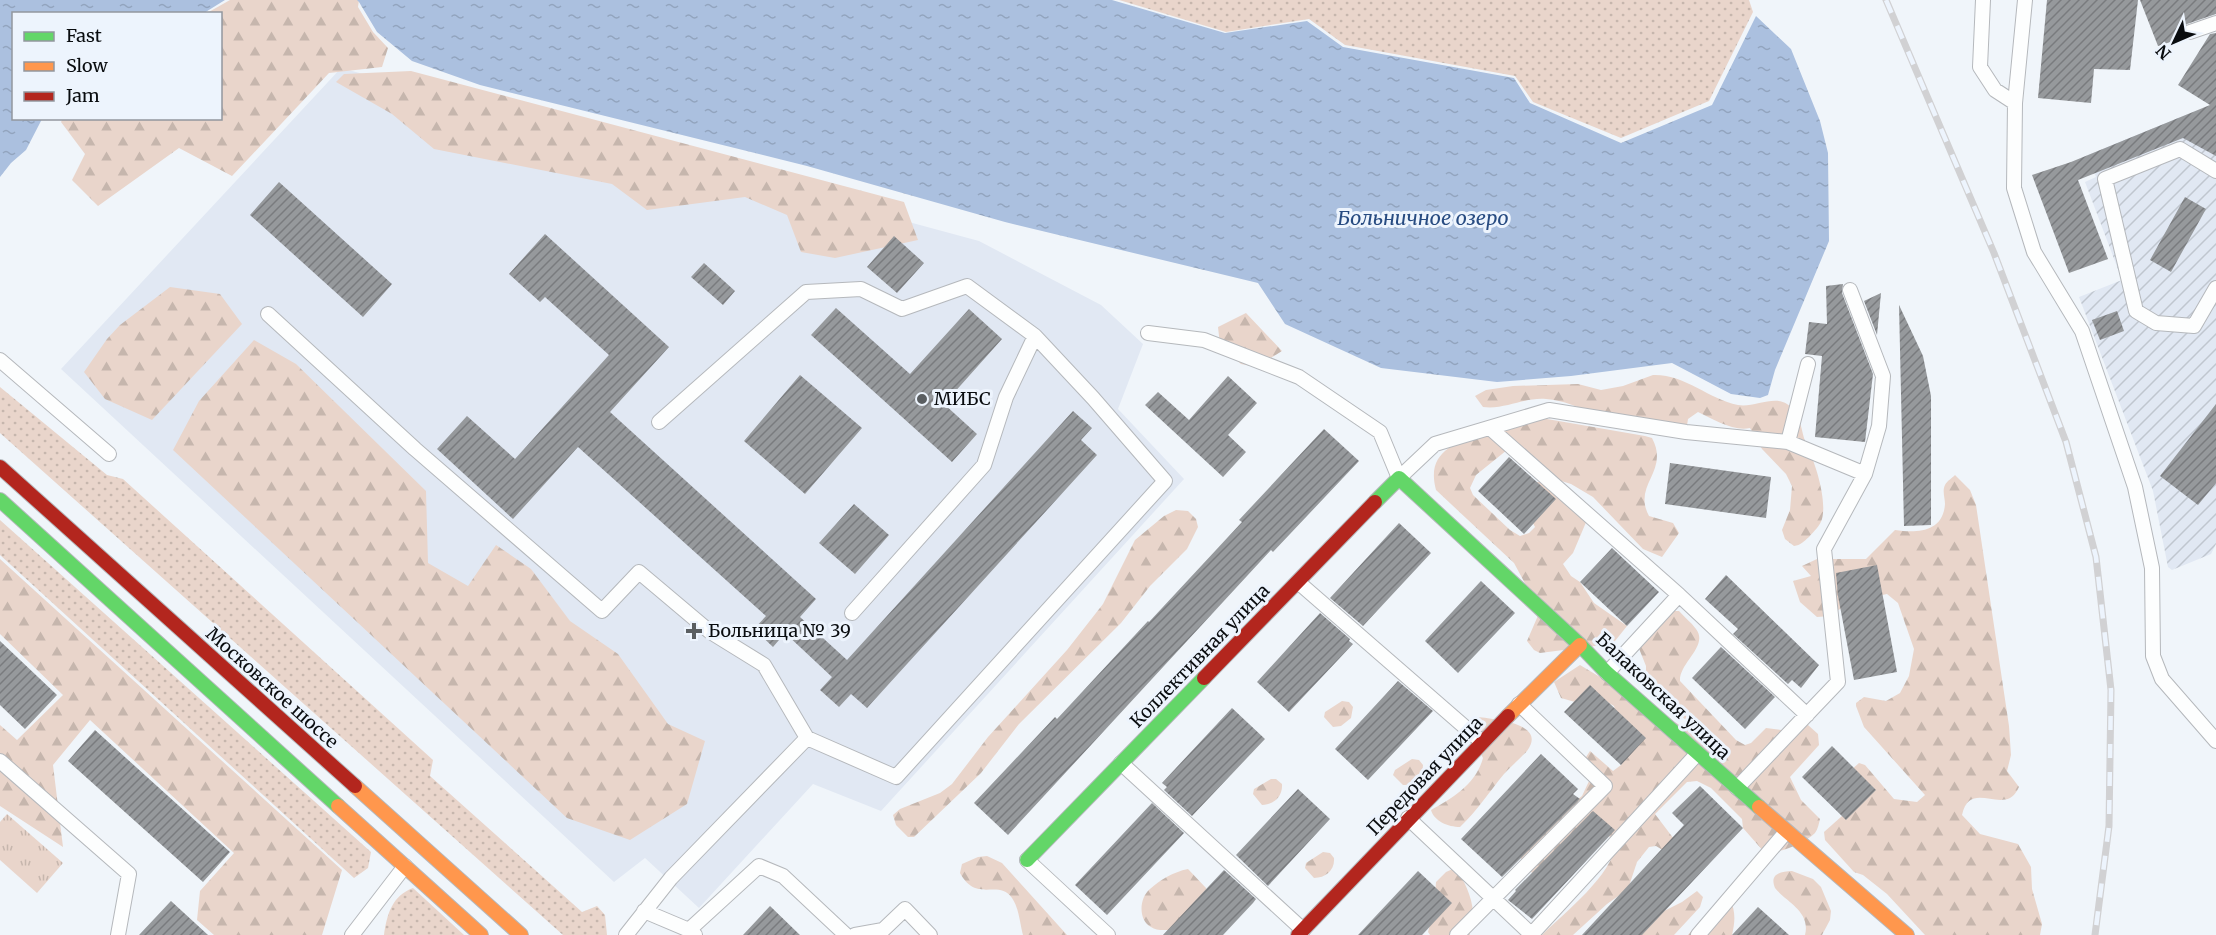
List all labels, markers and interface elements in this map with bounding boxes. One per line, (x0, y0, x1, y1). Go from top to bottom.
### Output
legend (12, 12, 222, 120)
north arrow (2144, 12, 2204, 72)
text: Fast (66, 24, 102, 47)
text: N (2151, 41, 2175, 64)
text: Slow (66, 54, 109, 77)
text: Jam (65, 84, 100, 107)
water label: Больничное озеро (1337, 205, 1509, 230)
place label: МИБС (934, 387, 991, 410)
marker: МИБС (915, 392, 929, 406)
street label: Коллективная улица (1125, 579, 1274, 732)
place label: Больница № 39 (708, 619, 851, 642)
street label: Московское шоссе (201, 622, 343, 753)
marker: Больница № 39 (685, 622, 703, 640)
street label: Балаковская улица (1591, 627, 1736, 764)
street label: Передовая улица (1362, 711, 1487, 840)

